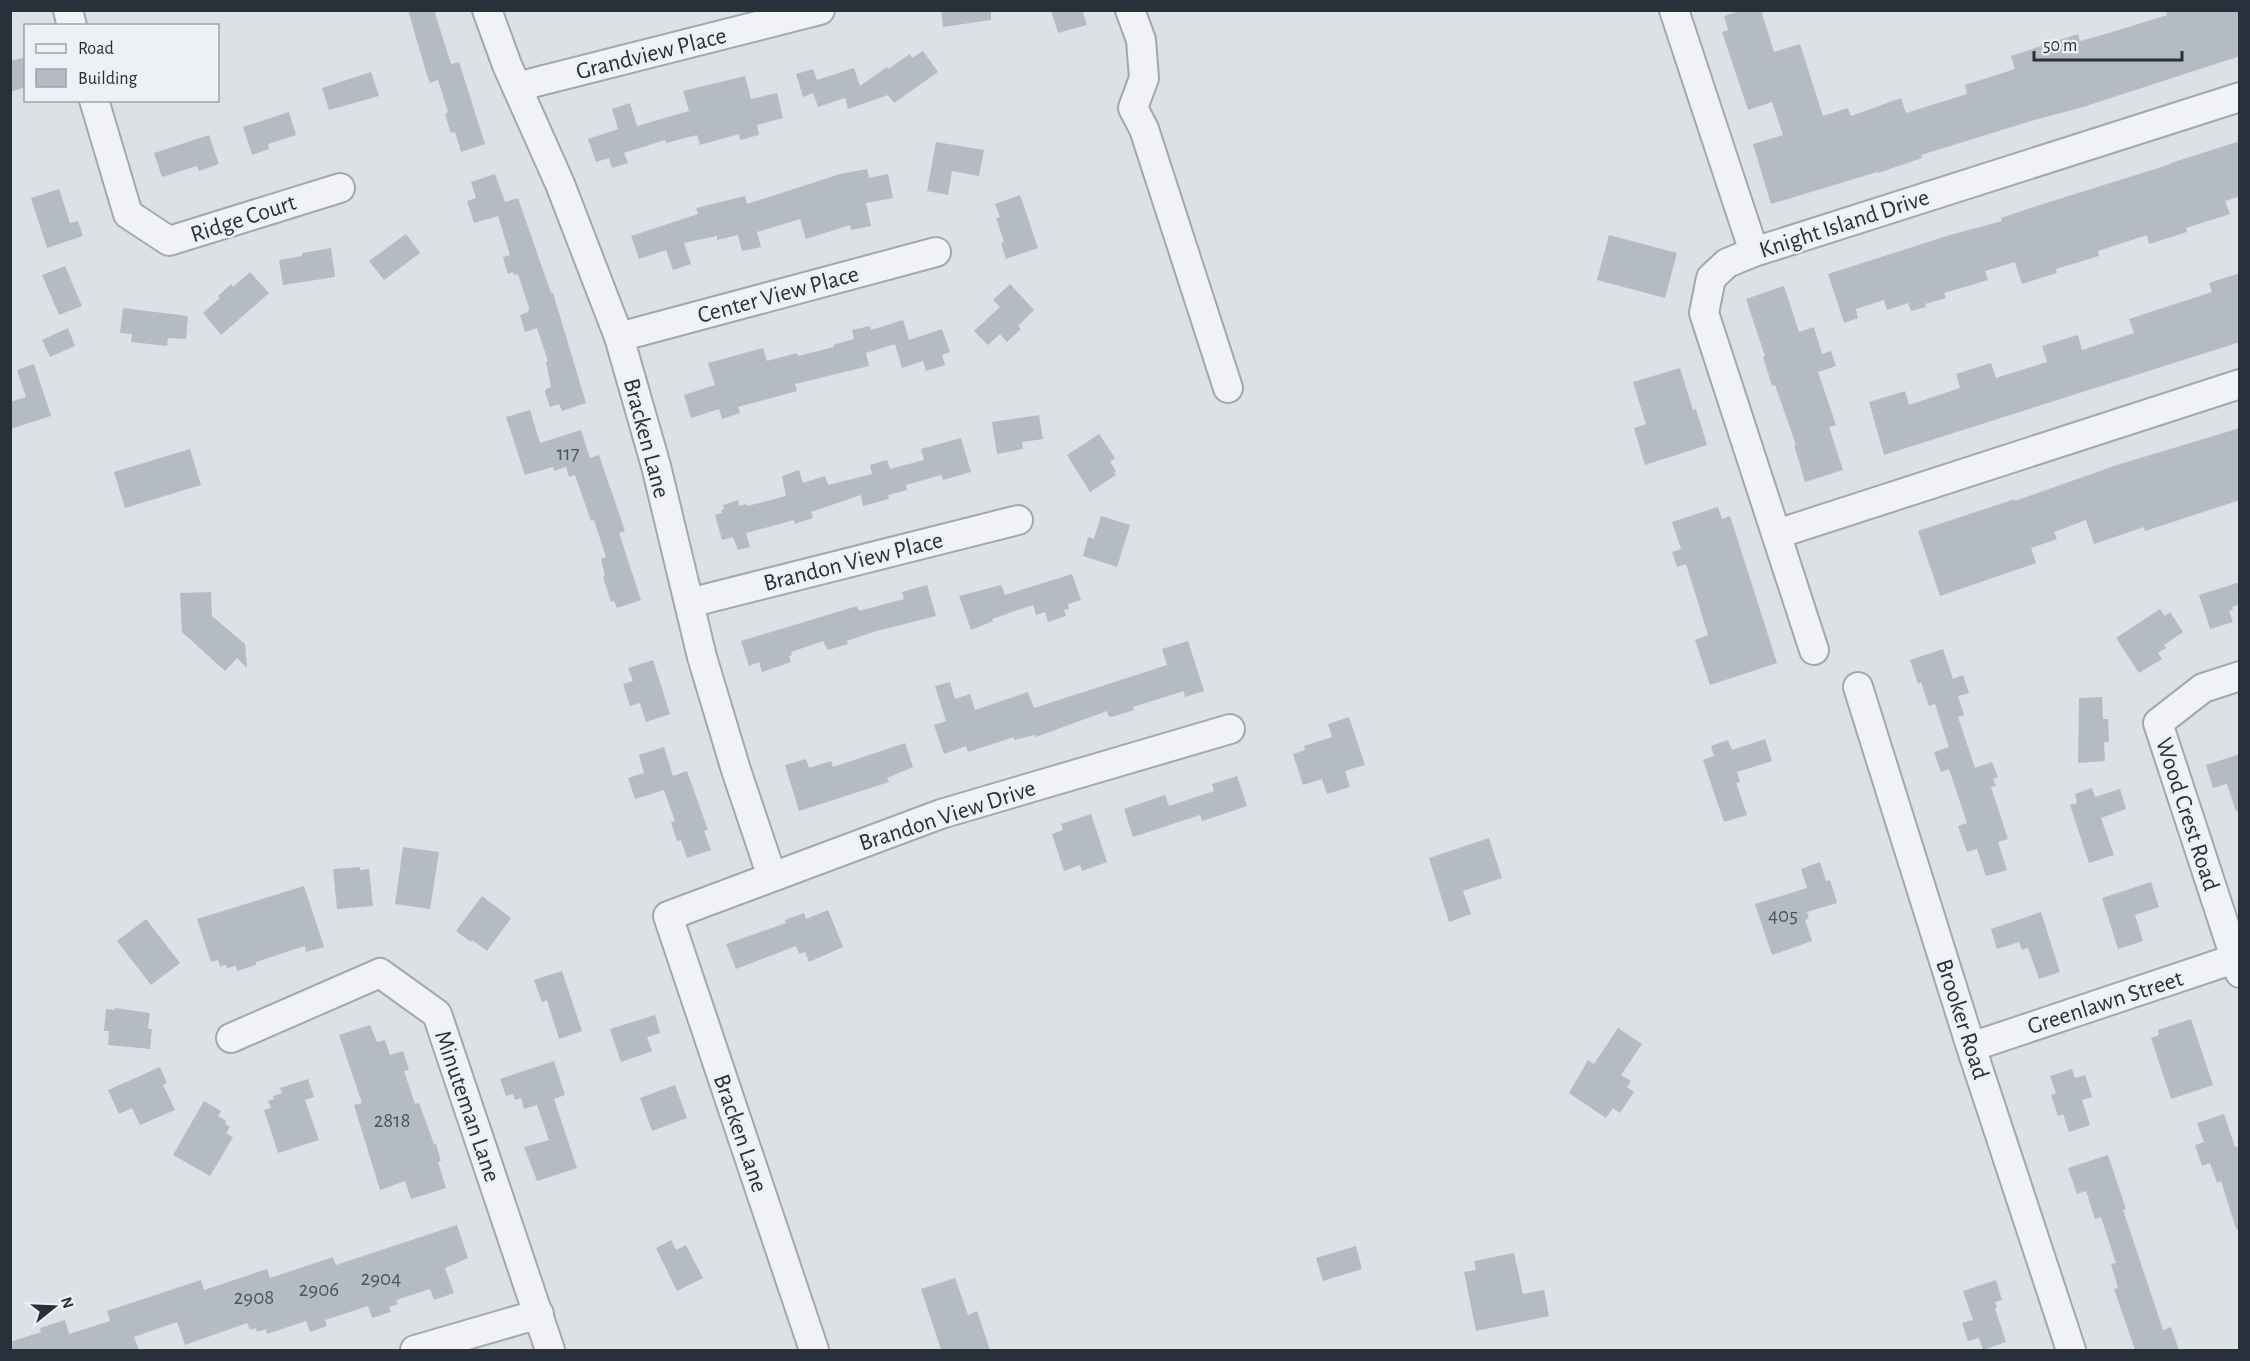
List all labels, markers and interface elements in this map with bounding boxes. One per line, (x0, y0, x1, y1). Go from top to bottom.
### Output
legend (24, 24, 219, 102)
street label: Grandview Place (574, 24, 729, 84)
scale bar (2034, 24, 2182, 62)
text: 50 m (2043, 37, 2077, 55)
text: Road (78, 40, 114, 58)
text: Building (78, 70, 138, 88)
street label: Knight Island Drive (1756, 185, 1932, 263)
street label: Ridge Court (188, 191, 299, 247)
street label: Center View Place (695, 262, 861, 328)
street label: Bracken Lane (619, 376, 674, 501)
house number: 117 (556, 443, 580, 464)
street label: Brandon View Place (761, 528, 945, 596)
street label: Wood Crest Road (2151, 735, 2223, 894)
street label: Brandon View Drive (856, 776, 1039, 856)
house number: 405 (1768, 905, 1798, 926)
street label: Brooker Road (1931, 956, 1993, 1082)
street label: Greenlawn Street (2025, 966, 2186, 1039)
street label: Minuteman Lane (430, 1028, 504, 1185)
street label: Bracken Lane (709, 1071, 771, 1195)
house number: 2818 (374, 1110, 410, 1131)
house number: 2904 (361, 1268, 401, 1289)
north arrow (24, 1277, 84, 1337)
house number: 2906 (299, 1279, 339, 1300)
house number: 2908 (234, 1287, 274, 1308)
text: N (58, 1295, 77, 1310)

